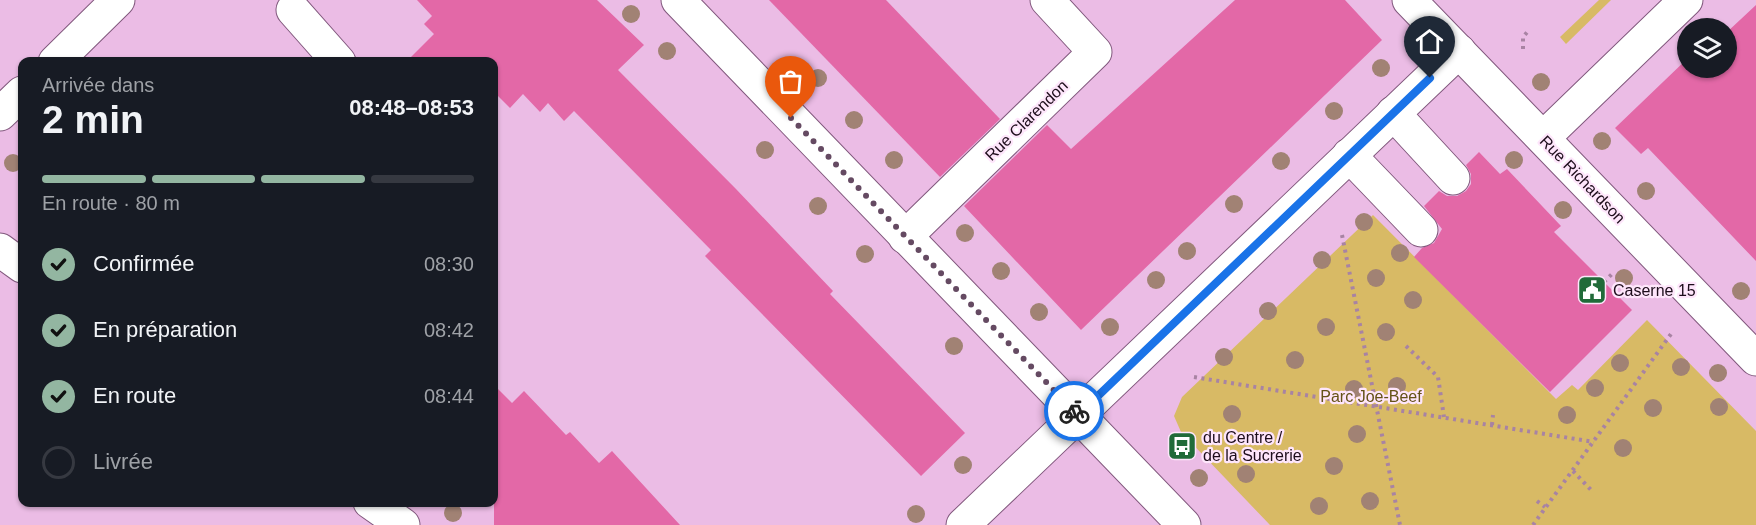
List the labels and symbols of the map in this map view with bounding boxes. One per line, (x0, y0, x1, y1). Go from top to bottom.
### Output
pin (1404, 16, 1455, 78)
pin (765, 56, 816, 118)
street label: Rue Clarendon (982, 77, 1071, 164)
street label: Rue Richardson (1537, 132, 1629, 227)
public building icon: Caserne 15 (1576, 274, 1608, 306)
place label: Caserne 15 (1613, 282, 1696, 299)
courier (1044, 381, 1104, 441)
park label: Parc Joe-Beef (1320, 388, 1422, 405)
place label: du Centre / de la Sucrerie (1203, 429, 1302, 464)
bus stop icon: du Centre / de la Sucrerie (1166, 430, 1198, 462)

